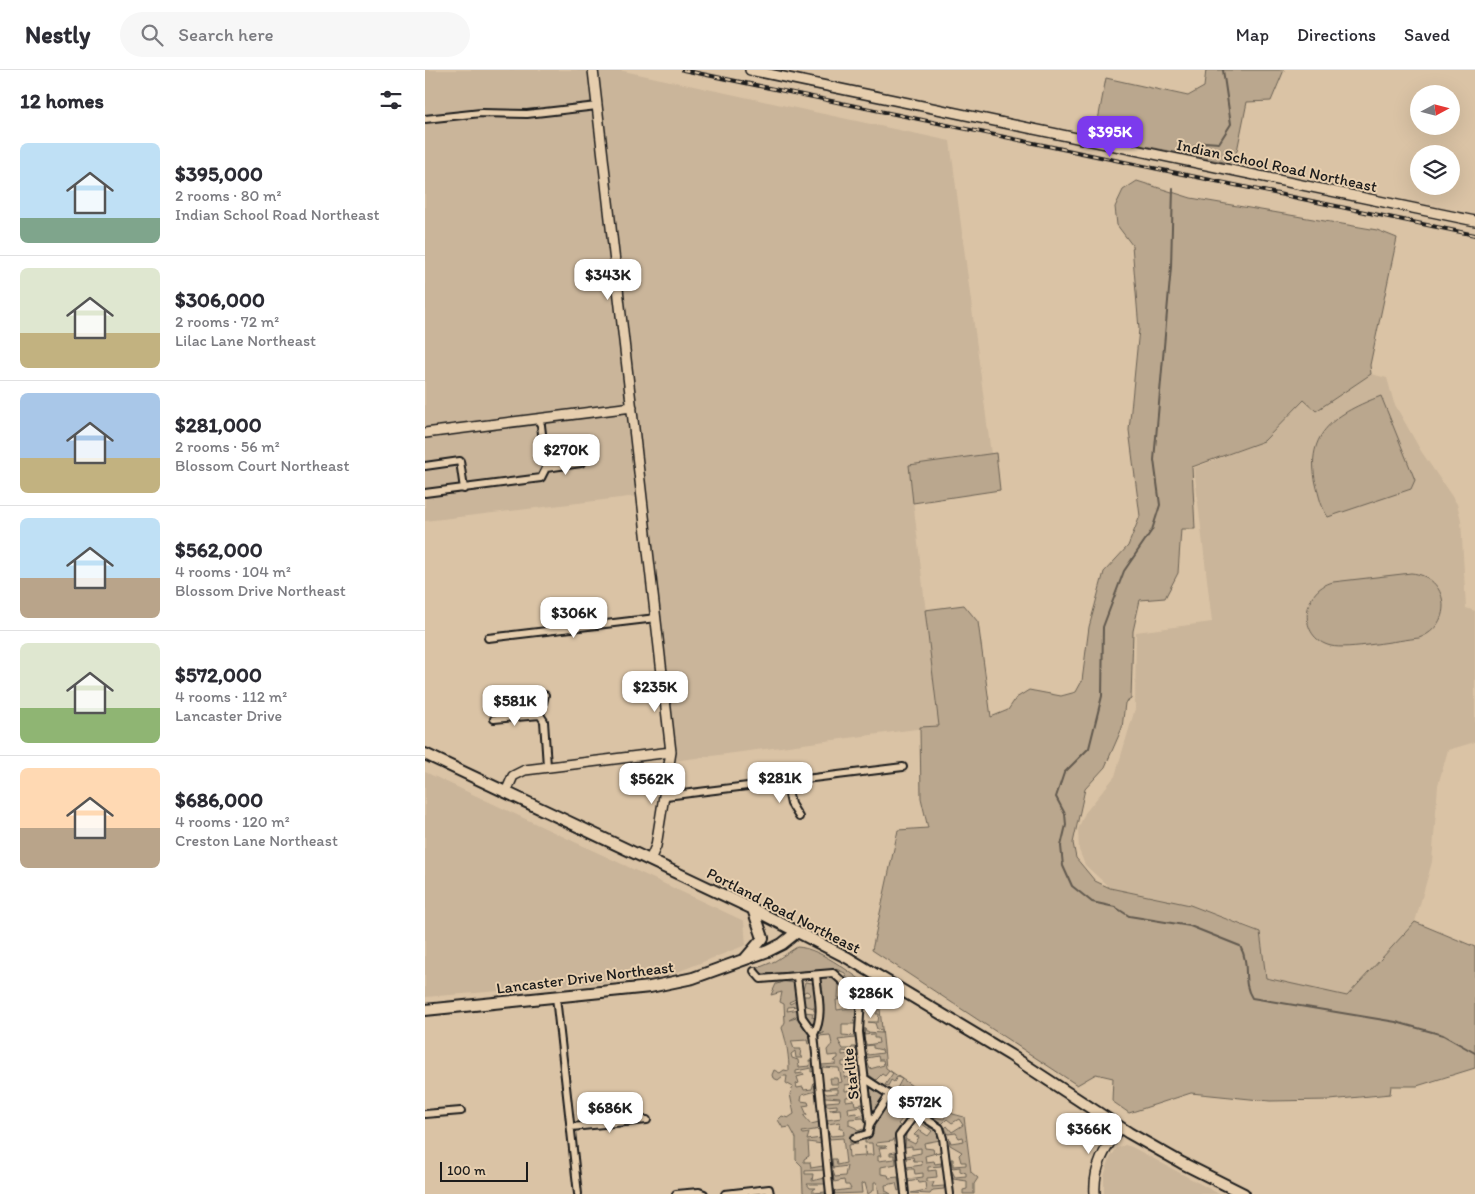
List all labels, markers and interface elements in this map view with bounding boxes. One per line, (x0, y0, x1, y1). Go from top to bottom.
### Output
search box (120, 12, 470, 57)
text: Nestly (25, 20, 90, 49)
icon: search (138, 21, 166, 49)
text: Search here (178, 23, 274, 46)
text: Map (1236, 24, 1269, 46)
text: Directions (1297, 24, 1376, 46)
text: Saved (1404, 24, 1450, 46)
north arrow (1410, 85, 1460, 135)
map controls (1410, 85, 1460, 195)
icon: filters (377, 86, 405, 114)
text: 12 homes (20, 88, 104, 113)
pin: $395K (1075, 116, 1145, 158)
text: $395K (1088, 122, 1132, 141)
street label: Indian School Road Northeast (1175, 135, 1379, 196)
button: layers (1410, 145, 1460, 195)
text: $395,000 (175, 161, 263, 186)
icon: home (60, 163, 120, 223)
text: 2 rooms · 80 m² (175, 186, 281, 205)
text: Indian School Road Northeast (175, 205, 380, 224)
pin: $343K (573, 258, 643, 301)
text: $343K (585, 265, 631, 284)
text: $306,000 (175, 287, 265, 312)
icon: home (60, 288, 120, 348)
text: 2 rooms · 72 m² (175, 312, 279, 331)
text: Lilac Lane Northeast (175, 331, 316, 350)
text: $281,000 (175, 412, 262, 437)
icon: home (60, 413, 120, 473)
pin: $270K (531, 434, 601, 476)
text: 2 rooms · 56 m² (175, 437, 280, 456)
text: $270K (544, 440, 588, 459)
text: Blossom Court Northeast (175, 456, 349, 475)
text: $562,000 (175, 537, 263, 562)
icon: home (60, 538, 120, 598)
text: 4 rooms · 104 m² (175, 562, 291, 581)
text: Blossom Drive Northeast (175, 581, 346, 600)
pin: $306K (539, 596, 609, 639)
text: $306K (551, 603, 597, 622)
text: $572,000 (175, 662, 262, 687)
icon: home (60, 663, 120, 723)
pin: $235K (620, 670, 690, 713)
text: $235K (633, 677, 677, 696)
pin: $581K (480, 684, 550, 727)
text: 4 rooms · 112 m² (175, 687, 287, 706)
text: $581K (494, 691, 536, 710)
text: Lancaster Drive (175, 706, 282, 725)
pin: $562K (617, 762, 687, 805)
pin: $281K (745, 762, 815, 804)
text: $281K (759, 768, 801, 787)
text: $562K (630, 769, 674, 788)
text: $686,000 (175, 787, 263, 812)
icon: home (60, 788, 120, 848)
text: 4 rooms · 120 m² (175, 812, 290, 831)
text: Creston Lane Northeast (175, 831, 338, 850)
street label: Portland Road Northeast (704, 863, 864, 958)
street label: Lancaster Drive Northeast (495, 957, 675, 998)
pin: $286K (836, 976, 906, 1019)
text: $286K (849, 983, 893, 1002)
street label: Starlite (838, 1047, 863, 1101)
pin: $572K (885, 1086, 955, 1128)
pin: $686K (575, 1092, 645, 1134)
text: $572K (898, 1092, 942, 1111)
text: $686K (588, 1098, 632, 1117)
pin: $366K (1054, 1112, 1124, 1155)
text: $366K (1067, 1119, 1111, 1138)
scale bar (440, 1159, 527, 1182)
text: 100 m (447, 1162, 486, 1179)

